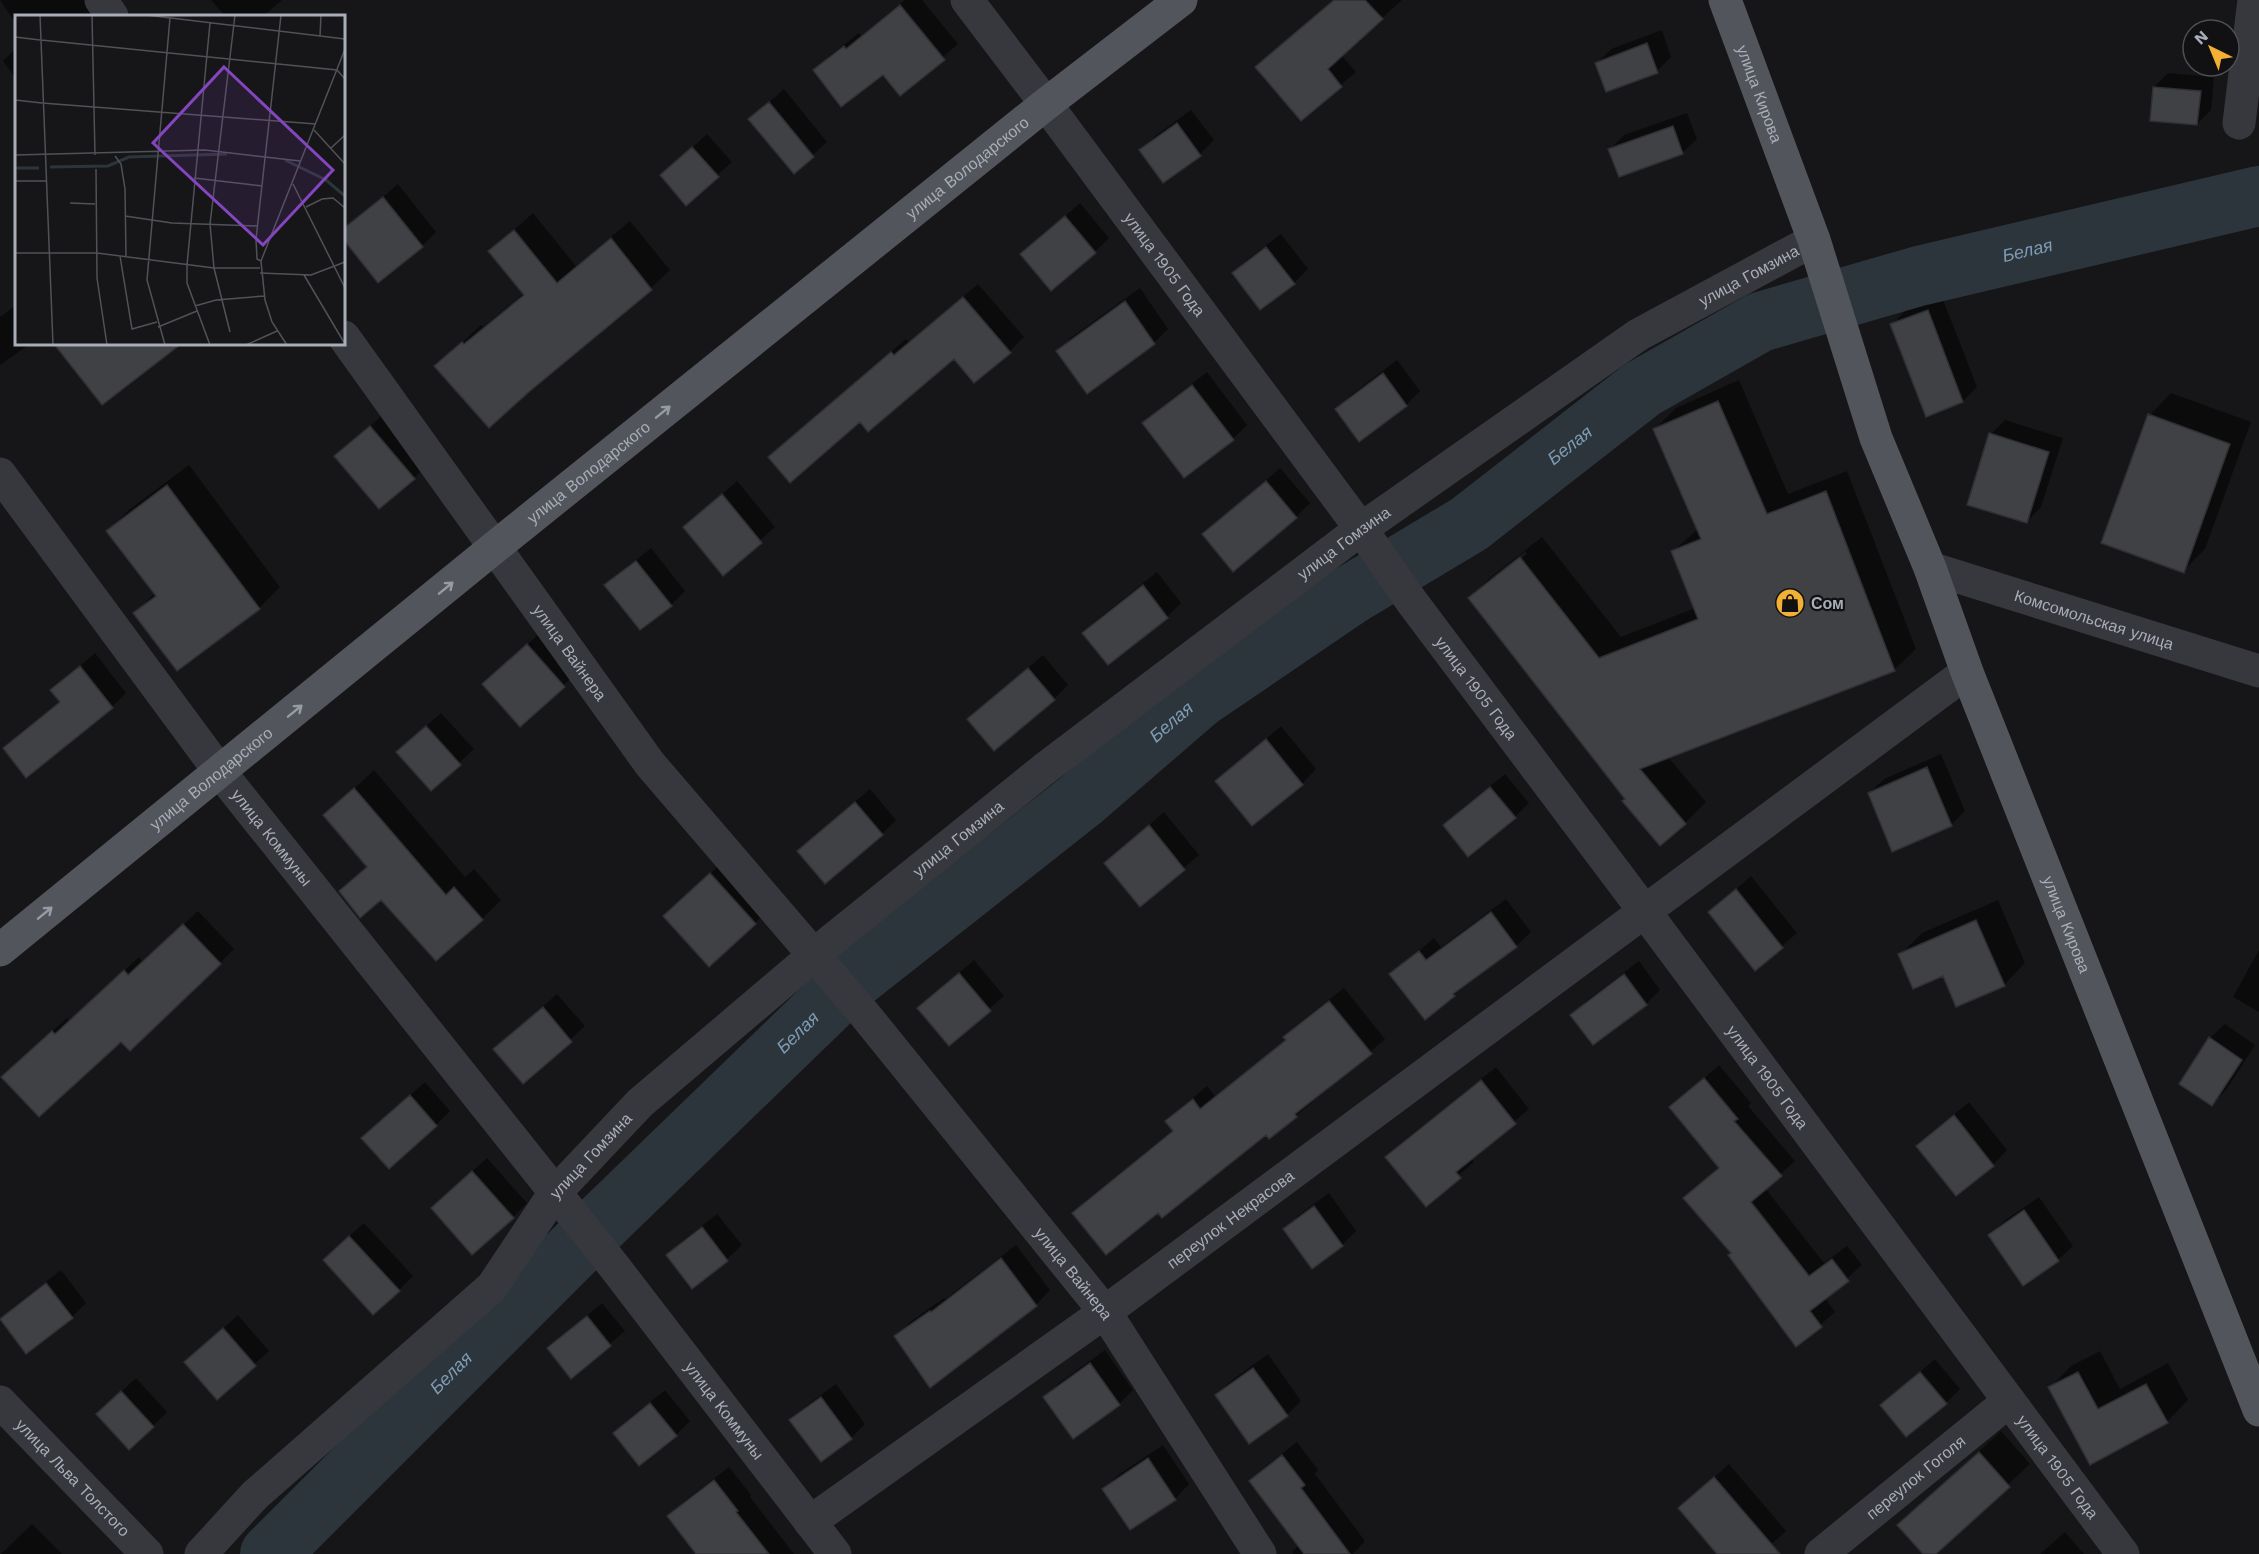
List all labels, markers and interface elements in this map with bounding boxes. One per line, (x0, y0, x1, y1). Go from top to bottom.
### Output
inset map (15, 15, 345, 345)
north arrow (2181, 18, 2241, 78)
text: N (2190, 26, 2212, 48)
street label: улица Кирова (1733, 42, 1786, 146)
street label: улица Володарского (902, 113, 1033, 223)
street label: улица 1905 Года (1120, 209, 1209, 320)
water label: Белая (2000, 234, 2055, 266)
street label: улица Гомзина (1696, 241, 1802, 310)
one-way arrow (655, 406, 671, 419)
street label: улица Володарского (523, 417, 654, 528)
water label: Белая (1543, 421, 1596, 469)
street label: улица Гомзина (1294, 502, 1394, 584)
one-way arrow (438, 581, 454, 594)
street label: Комсомольская улица (2012, 586, 2176, 654)
shop icon: Сом (1774, 587, 1806, 619)
place label: Сом (1811, 594, 1844, 613)
street label: улица Вайнера (529, 601, 610, 704)
street label: улица 1905 Года (1431, 633, 1521, 744)
water label: Белая (1145, 697, 1197, 746)
one-way arrow (287, 704, 302, 718)
street label: улица Володарского (146, 723, 276, 834)
street label: улица Коммуны (227, 786, 316, 890)
street label: улица Гомзина (909, 797, 1008, 881)
street label: улица Кирова (2039, 873, 2094, 976)
one-way arrow (37, 907, 53, 920)
water label: Белая (772, 1007, 823, 1057)
street label: улица 1905 Года (1723, 1022, 1812, 1133)
street label: улица Гомзина (546, 1109, 636, 1203)
street label: переулок Некрасова (1163, 1166, 1298, 1273)
street label: улица Вайнера (1030, 1224, 1116, 1323)
water label: Белая (425, 1347, 476, 1398)
street label: улица Коммуны (681, 1358, 768, 1463)
street label: улица 1905 Года (2013, 1411, 2102, 1523)
street label: улица Льва Толстого (12, 1415, 134, 1541)
street label: переулок Гоголя (1863, 1431, 1969, 1523)

